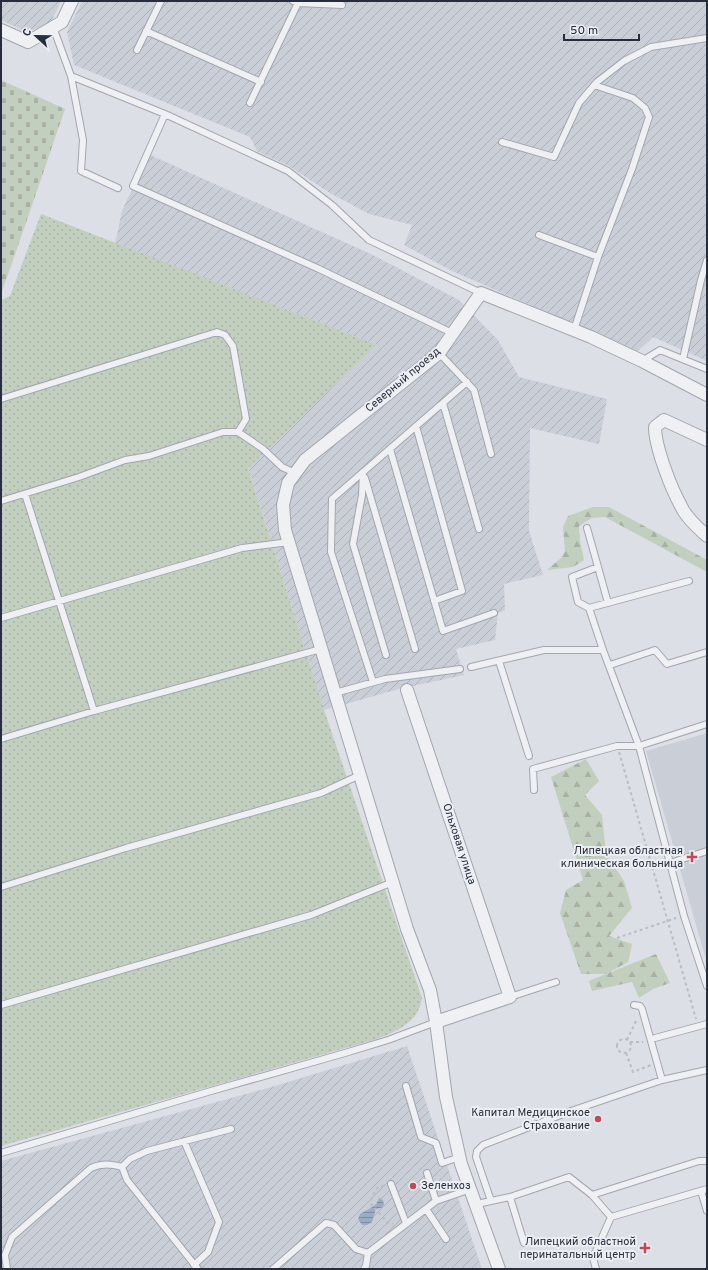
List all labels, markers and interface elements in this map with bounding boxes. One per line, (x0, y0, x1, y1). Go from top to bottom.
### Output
north arrow (16, 16, 56, 56)
scale bar (564, 16, 639, 42)
text: 50 m (570, 23, 598, 39)
text: С (20, 27, 35, 39)
street label: Северный проезд (362, 344, 444, 416)
street label: Ольховая улица (439, 802, 479, 886)
place label: Липецкая областная клиническая больница (561, 844, 683, 871)
marker: Липецкая областная клиническая больница (686, 851, 698, 863)
place label: Капитал Медицинское Страхование (471, 1106, 590, 1133)
marker: Капитал Медицинское Страхование (593, 1114, 603, 1124)
place label: Зеленхоз (421, 1179, 471, 1193)
marker: Зеленхоз (408, 1181, 418, 1191)
place label: Липецкий областной перинатальный центр (520, 1235, 636, 1262)
marker: Липецкий областной перинатальный центр (639, 1242, 651, 1254)

